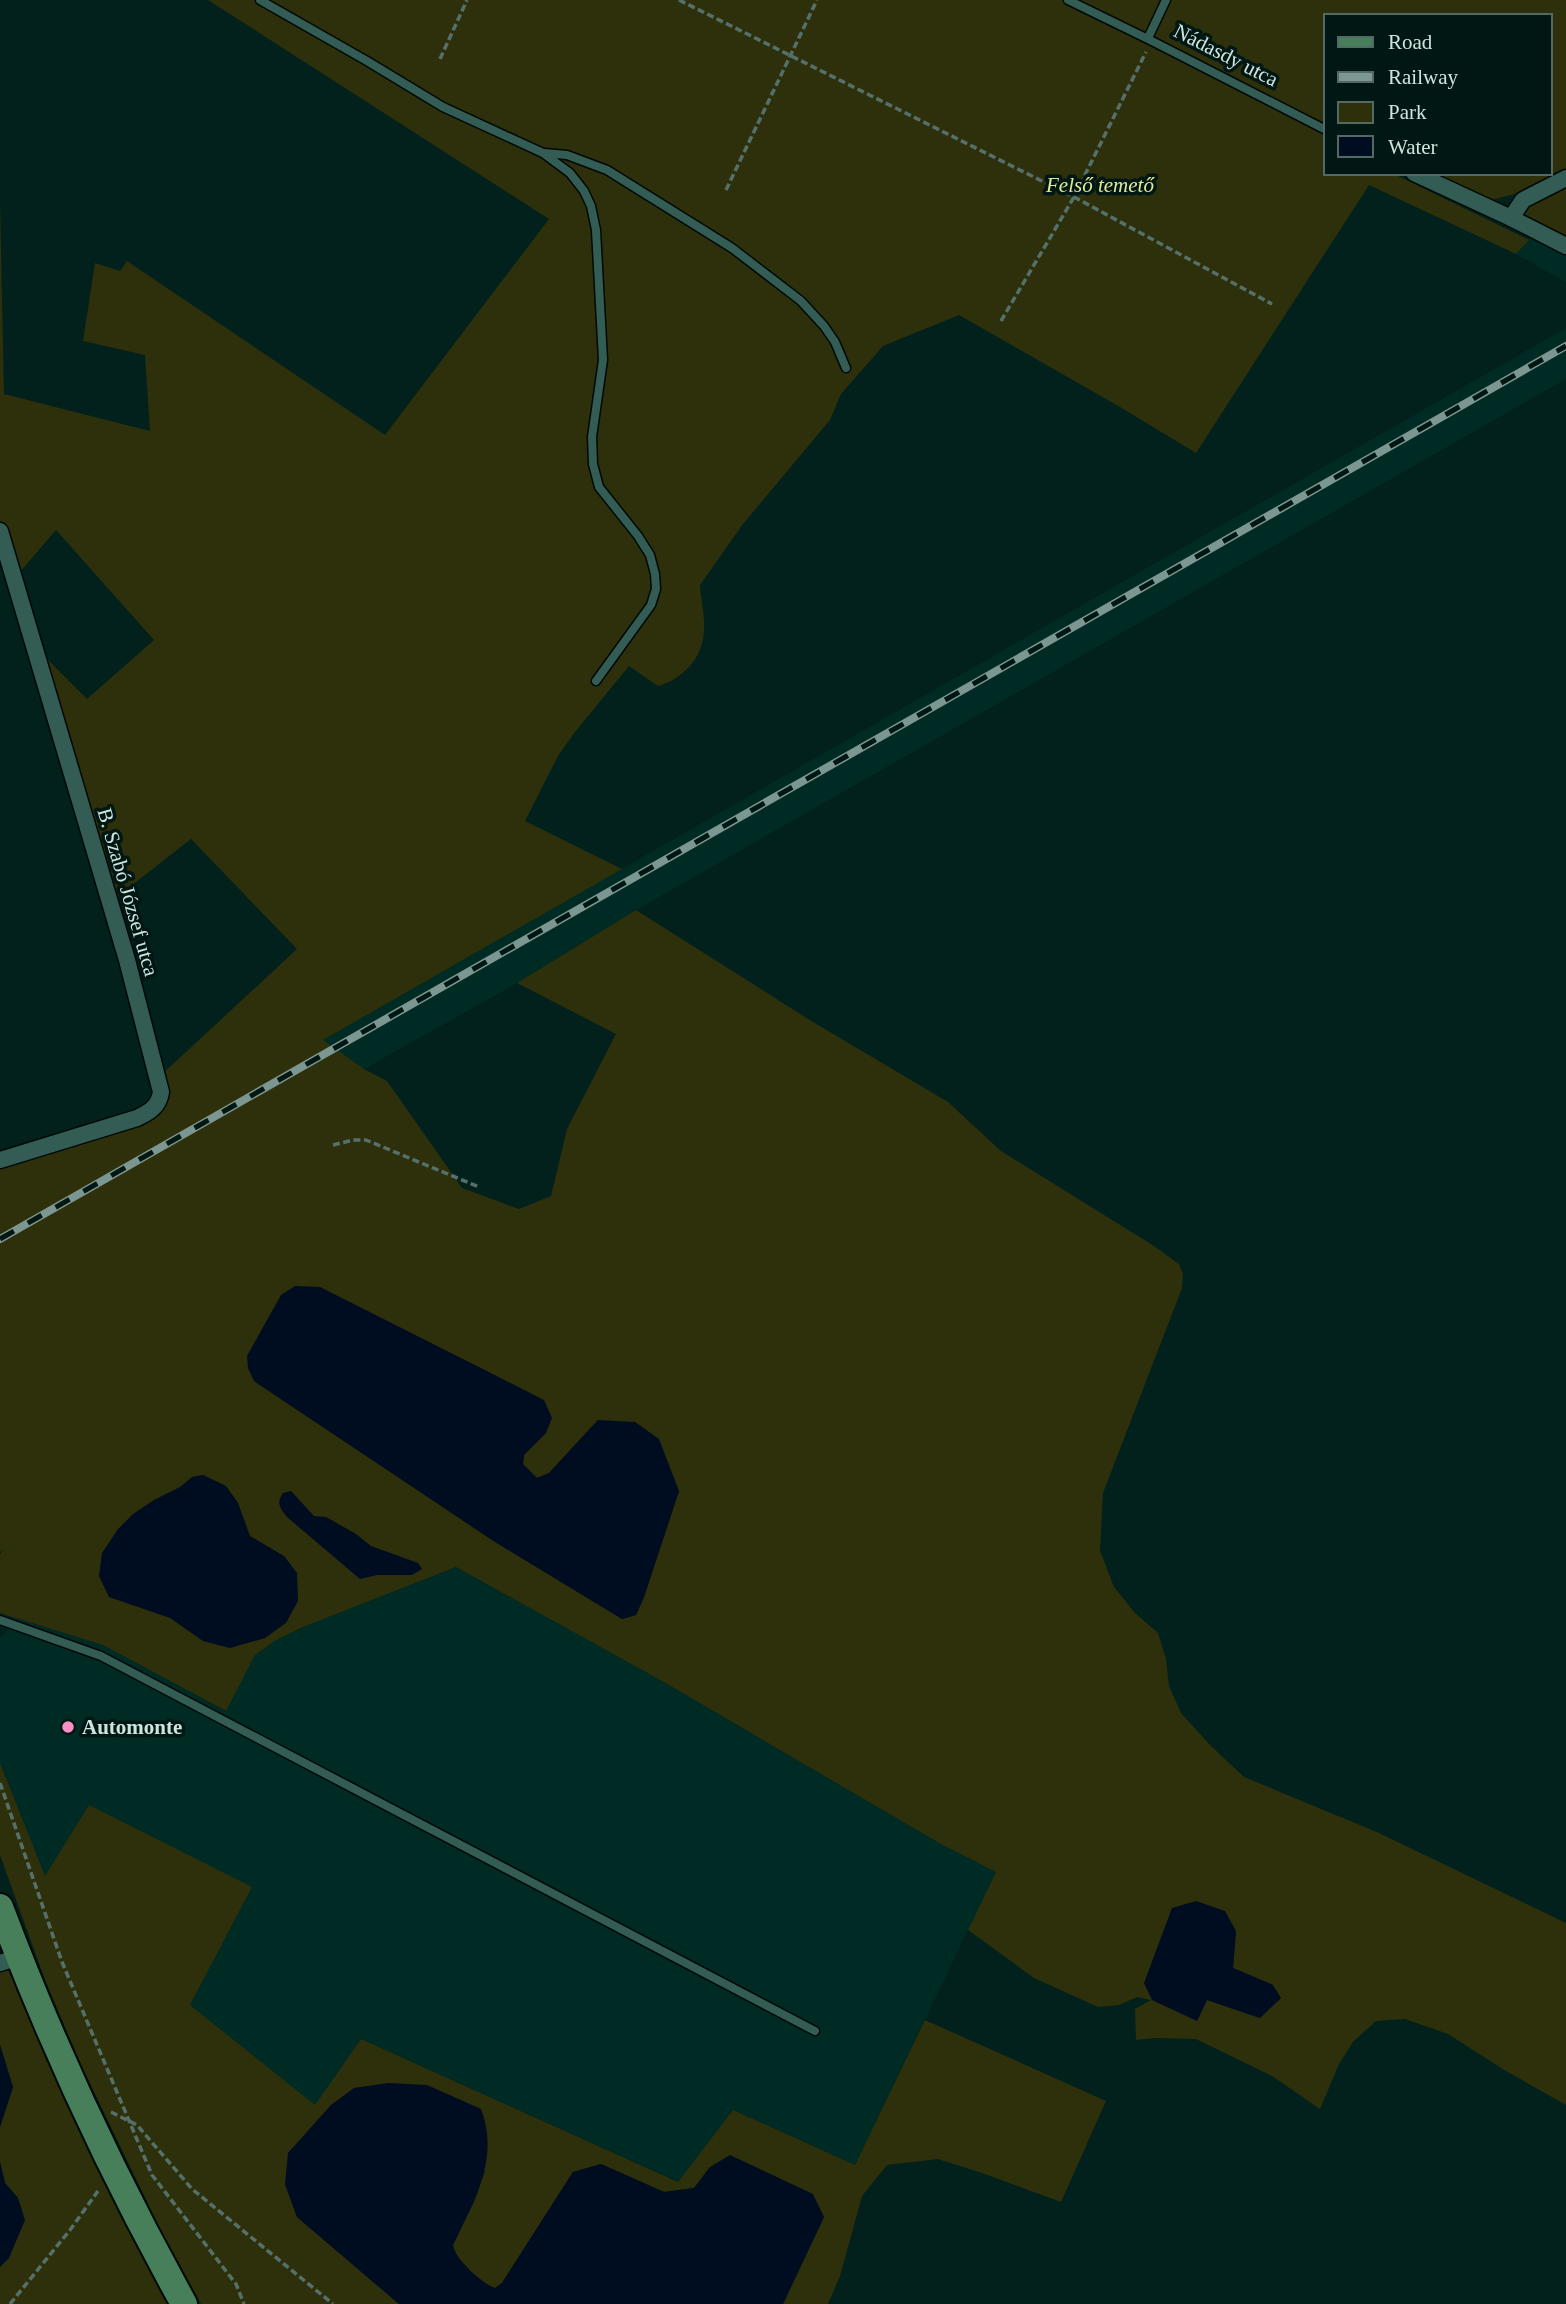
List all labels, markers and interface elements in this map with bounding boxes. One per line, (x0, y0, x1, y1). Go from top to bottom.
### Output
legend (1324, 14, 1552, 175)
street label: Nádasdy utca (1170, 18, 1283, 92)
text: Road (1388, 30, 1433, 54)
text: Railway (1388, 65, 1458, 89)
text: Park (1388, 100, 1427, 124)
text: Water (1388, 135, 1438, 159)
park label: Felső temető (1045, 173, 1155, 197)
street label: B. Szabó József utca (93, 805, 164, 979)
place label: Automonte (82, 1715, 182, 1739)
marker: Automonte (60, 1719, 76, 1735)

